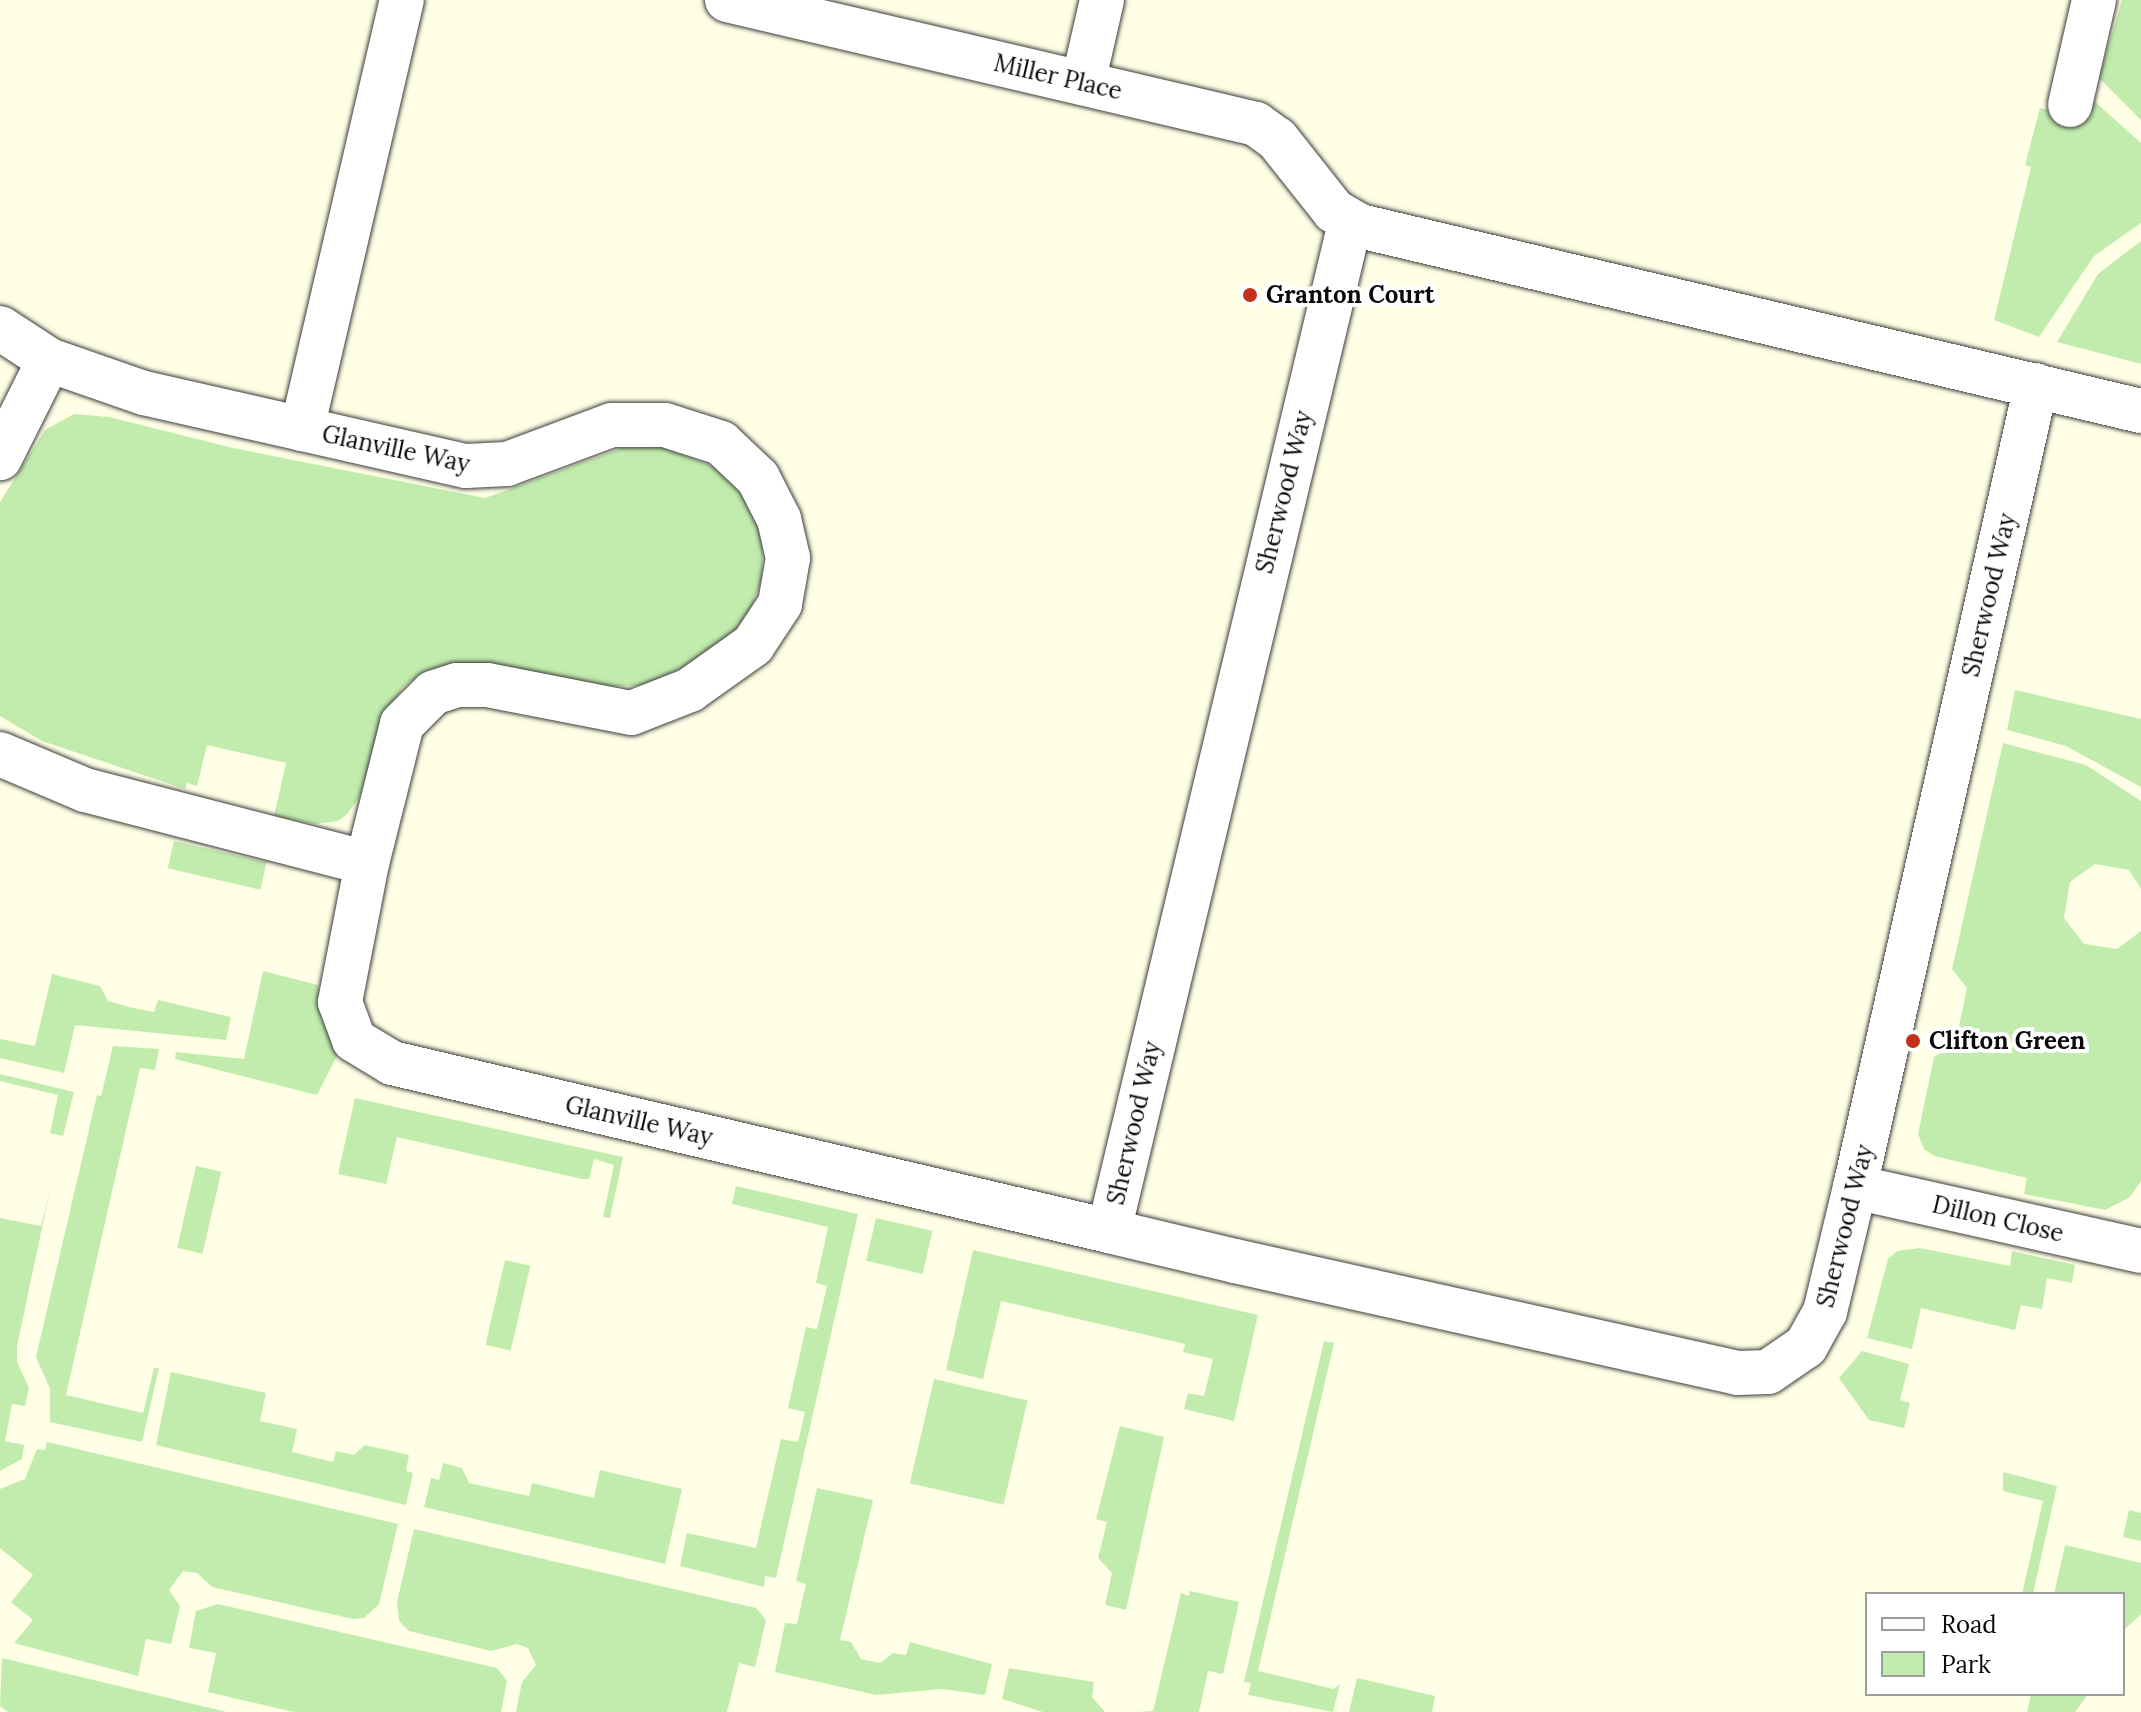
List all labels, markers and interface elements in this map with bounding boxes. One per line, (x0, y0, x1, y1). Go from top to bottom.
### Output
street label: Miller Place (991, 48, 1125, 106)
place label: Granton Court (1266, 281, 1435, 309)
marker: Granton Court (1241, 286, 1259, 304)
street label: Sherwood Way (1250, 408, 1318, 576)
street label: Glanville Way (319, 419, 473, 479)
street label: Sherwood Way (1956, 510, 2022, 680)
place label: Clifton Green (1929, 1027, 2085, 1055)
marker: Clifton Green (1904, 1032, 1922, 1050)
street label: Sherwood Way (1101, 1038, 1167, 1208)
street label: Glanville Way (562, 1090, 716, 1152)
street label: Sherwood Way (1811, 1142, 1879, 1310)
street label: Dillon Close (1929, 1190, 2067, 1248)
legend (1865, 1592, 2125, 1696)
text: Road (1941, 1609, 1997, 1640)
text: Park (1941, 1649, 1991, 1680)

